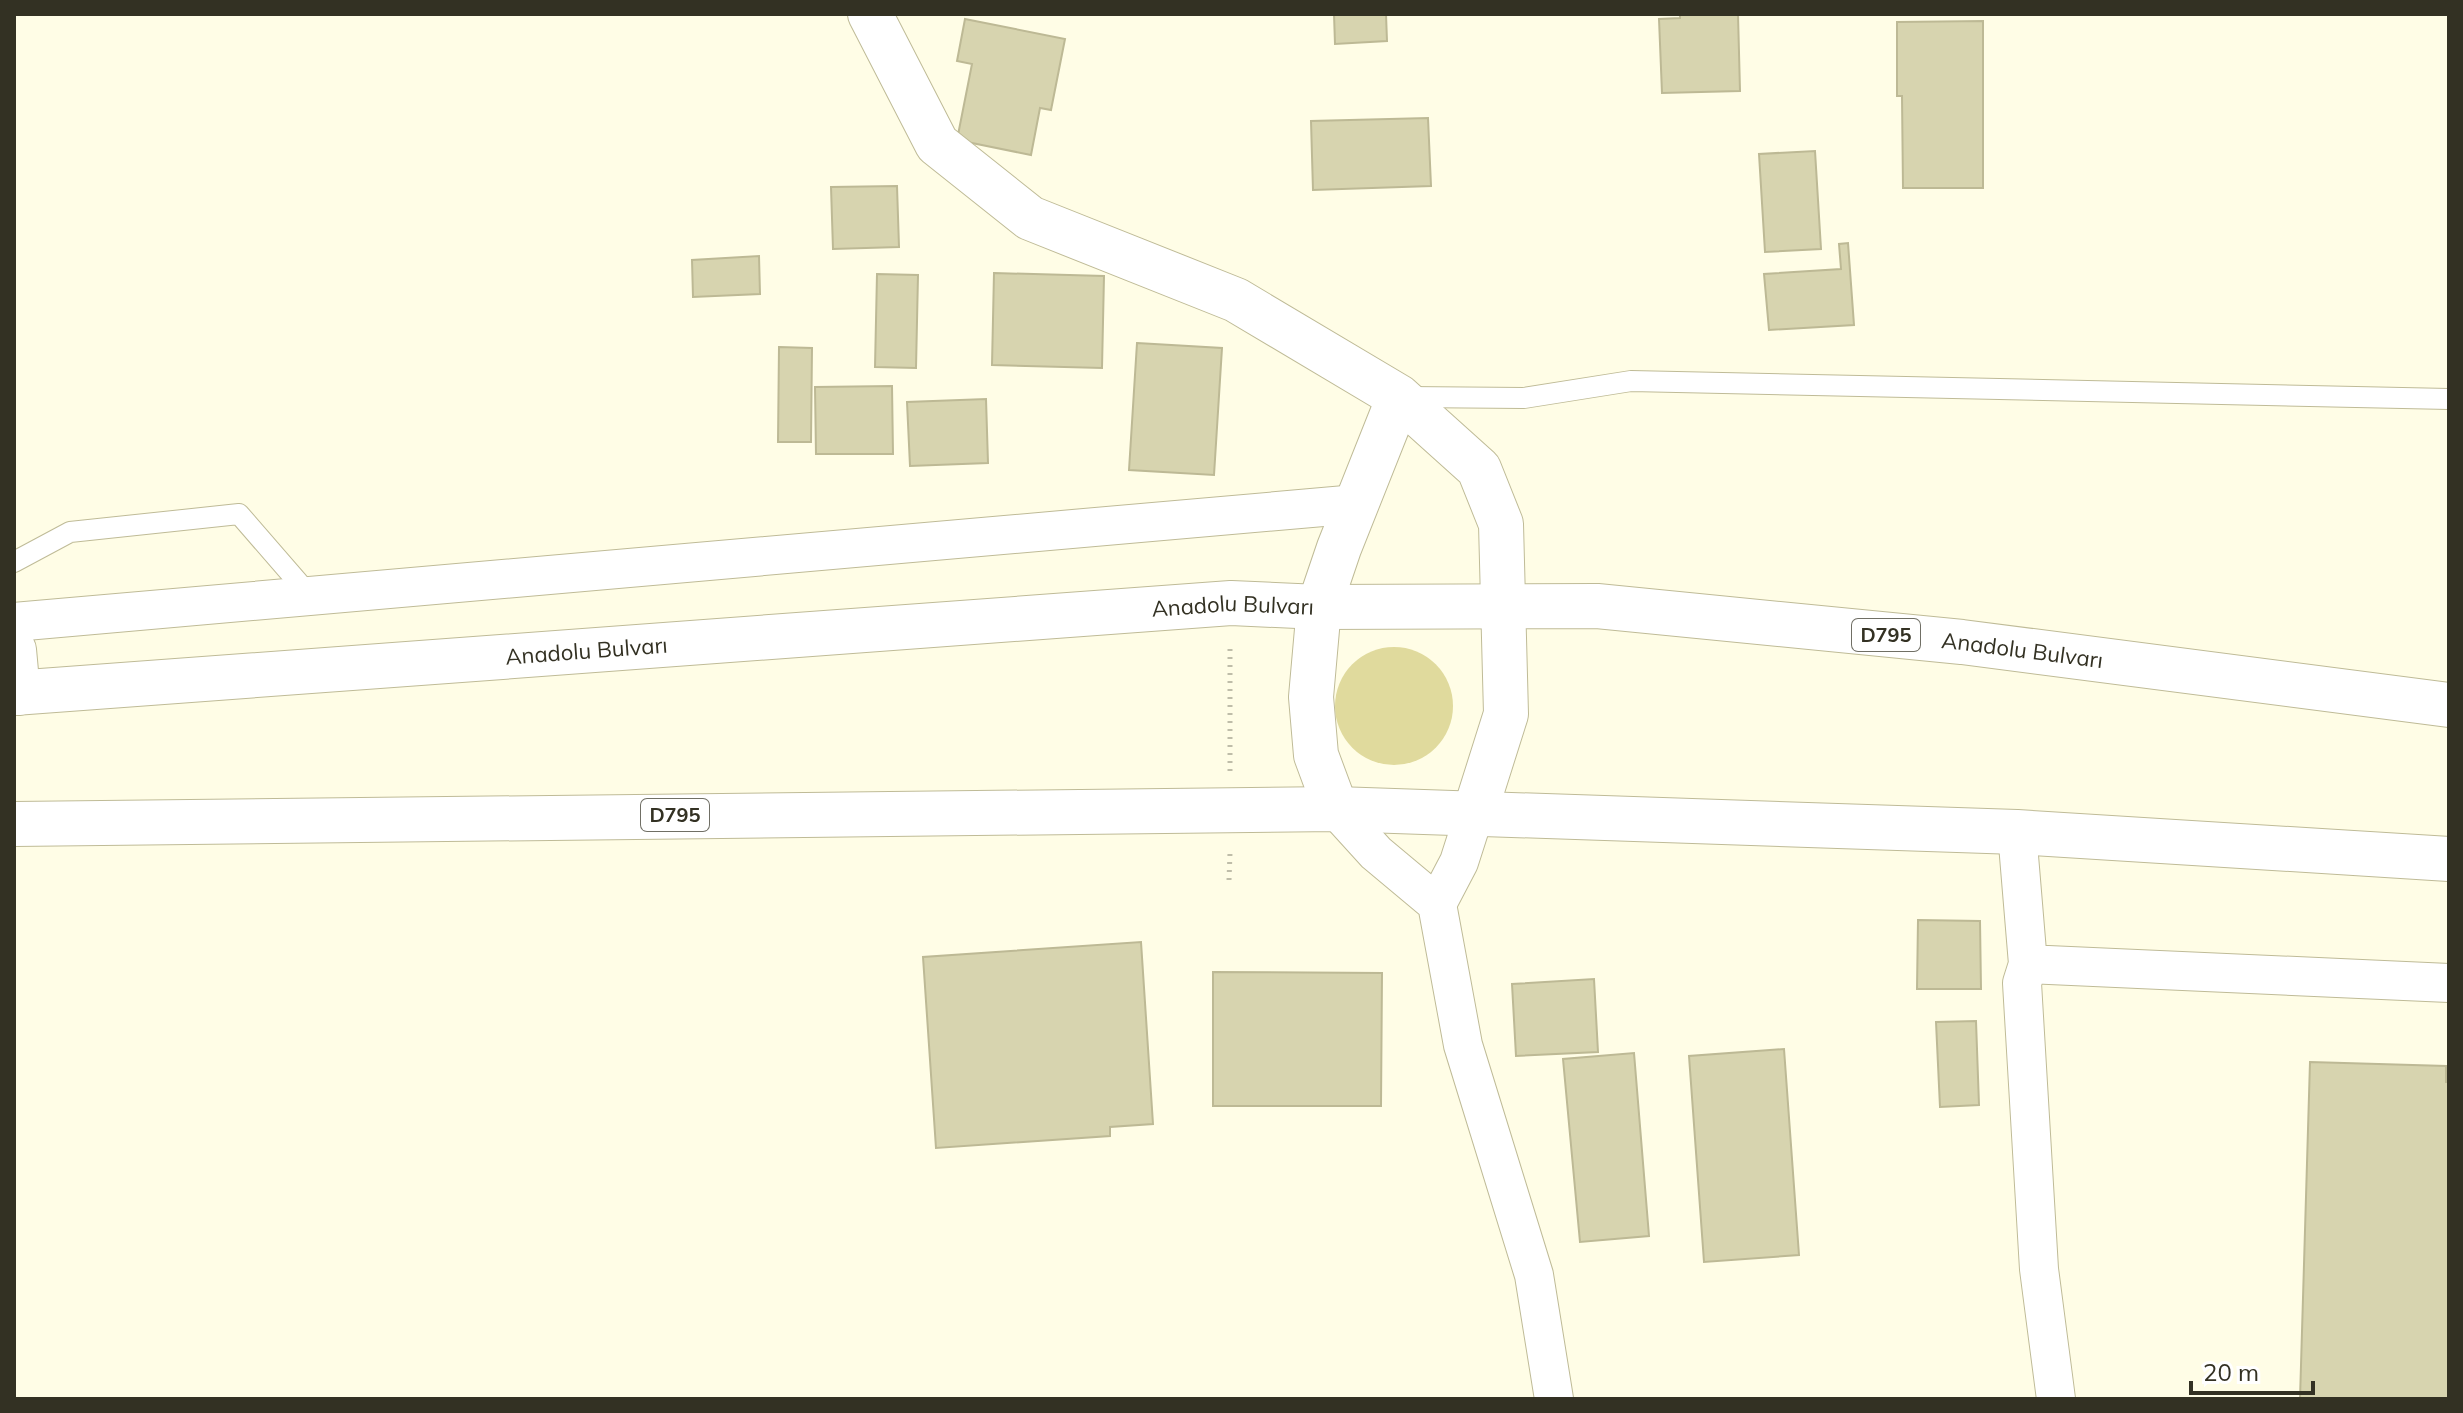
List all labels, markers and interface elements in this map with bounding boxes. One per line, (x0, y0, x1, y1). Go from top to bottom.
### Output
street label: Anadolu Bulvarı (1151, 589, 1315, 623)
road number: D795 (1852, 619, 1920, 651)
street label: Anadolu Bulvarı (1940, 626, 2105, 674)
street label: Anadolu Bulvarı (504, 631, 669, 671)
road number: D795 (641, 799, 709, 831)
scale bar (2191, 1345, 2313, 1395)
text: 20 m (2203, 1357, 2259, 1387)

